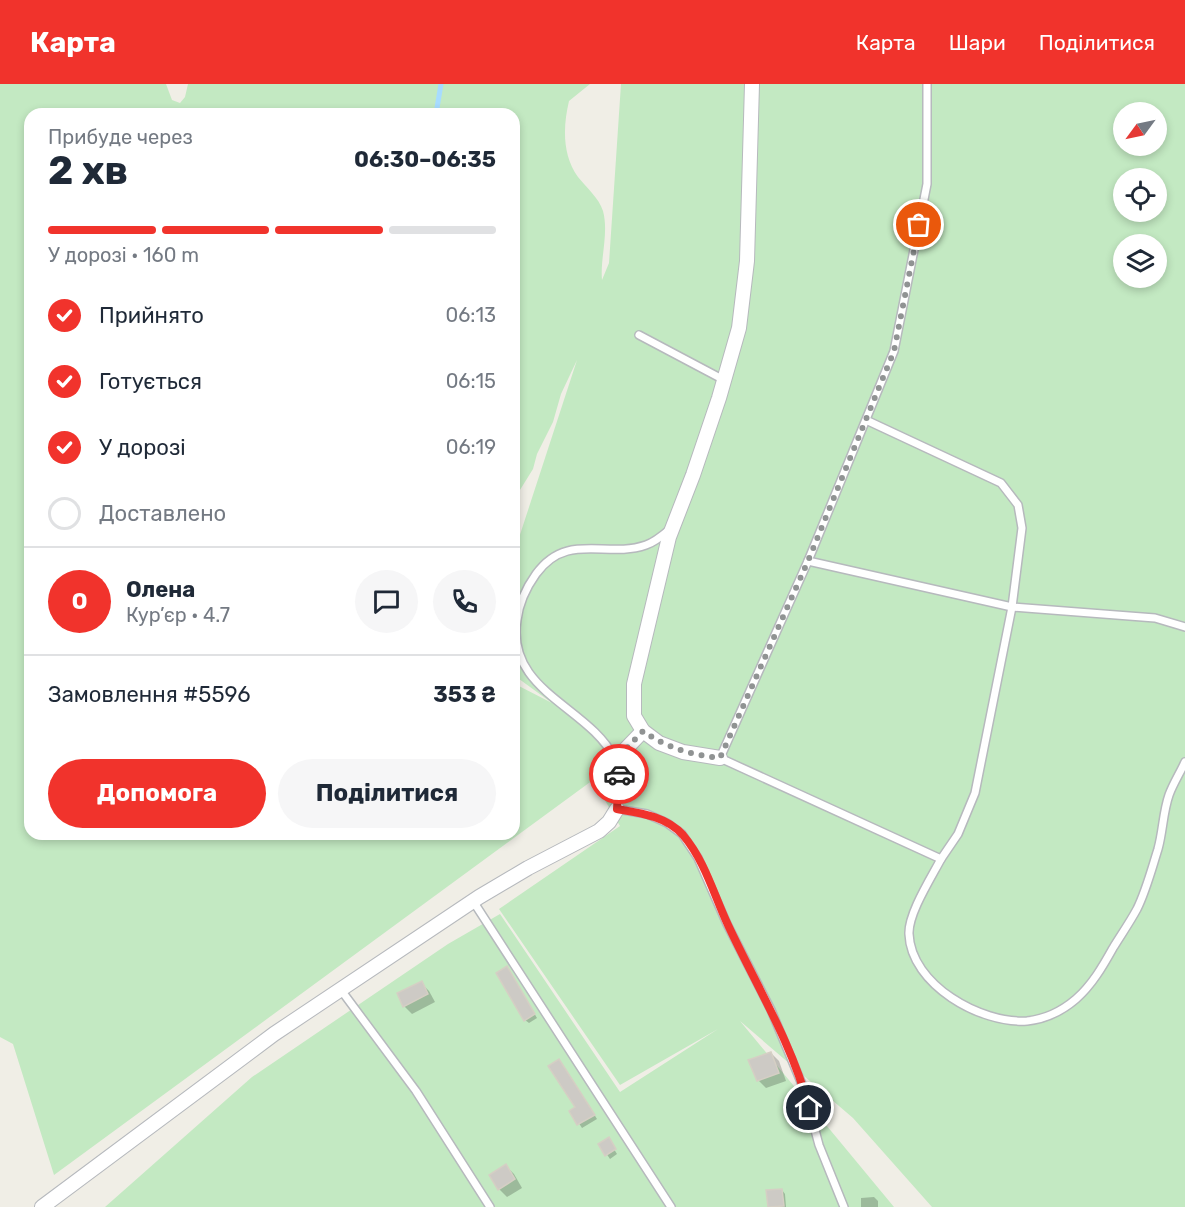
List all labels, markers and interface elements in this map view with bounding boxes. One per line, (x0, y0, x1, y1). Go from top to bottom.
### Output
text: Карта (30, 26, 116, 59)
text: Карта (856, 30, 916, 55)
text: Шари (949, 30, 1006, 55)
text: Поділитися (1039, 30, 1155, 55)
north arrow (1113, 102, 1167, 156)
map controls (1113, 102, 1167, 288)
text: Прибуде через (48, 125, 193, 149)
text: 06:30–06:35 (354, 146, 496, 173)
text: 2 хв (48, 148, 128, 194)
button: locate (1113, 168, 1167, 222)
pin (893, 199, 944, 250)
icon: bag (902, 208, 935, 241)
button: layers (1113, 234, 1167, 288)
text: У дорозі · 160 m (48, 243, 199, 267)
icon: check (48, 299, 81, 332)
text: Прийнято (99, 302, 204, 329)
text: 06:13 (446, 303, 496, 327)
icon: check (48, 365, 81, 398)
text: Готується (99, 368, 202, 395)
text: 06:15 (446, 369, 496, 393)
icon: check (48, 431, 81, 464)
text: У дорозі (99, 434, 186, 461)
text: 06:19 (446, 435, 496, 459)
text: Доставлено (99, 500, 226, 527)
button: chat (355, 570, 418, 633)
button: phone (433, 570, 496, 633)
text: Олена (126, 576, 195, 603)
text: О (72, 588, 87, 615)
text: Кур’єр · 4.7 (126, 603, 230, 627)
text: Замовлення #5596 (48, 681, 251, 708)
text: 353 ₴ (433, 681, 496, 708)
courier (589, 744, 649, 804)
icon: car (603, 758, 636, 791)
button: Допомога (48, 759, 266, 828)
button: Поділитися (278, 759, 496, 828)
pin (783, 1082, 834, 1133)
icon: home (792, 1091, 825, 1124)

